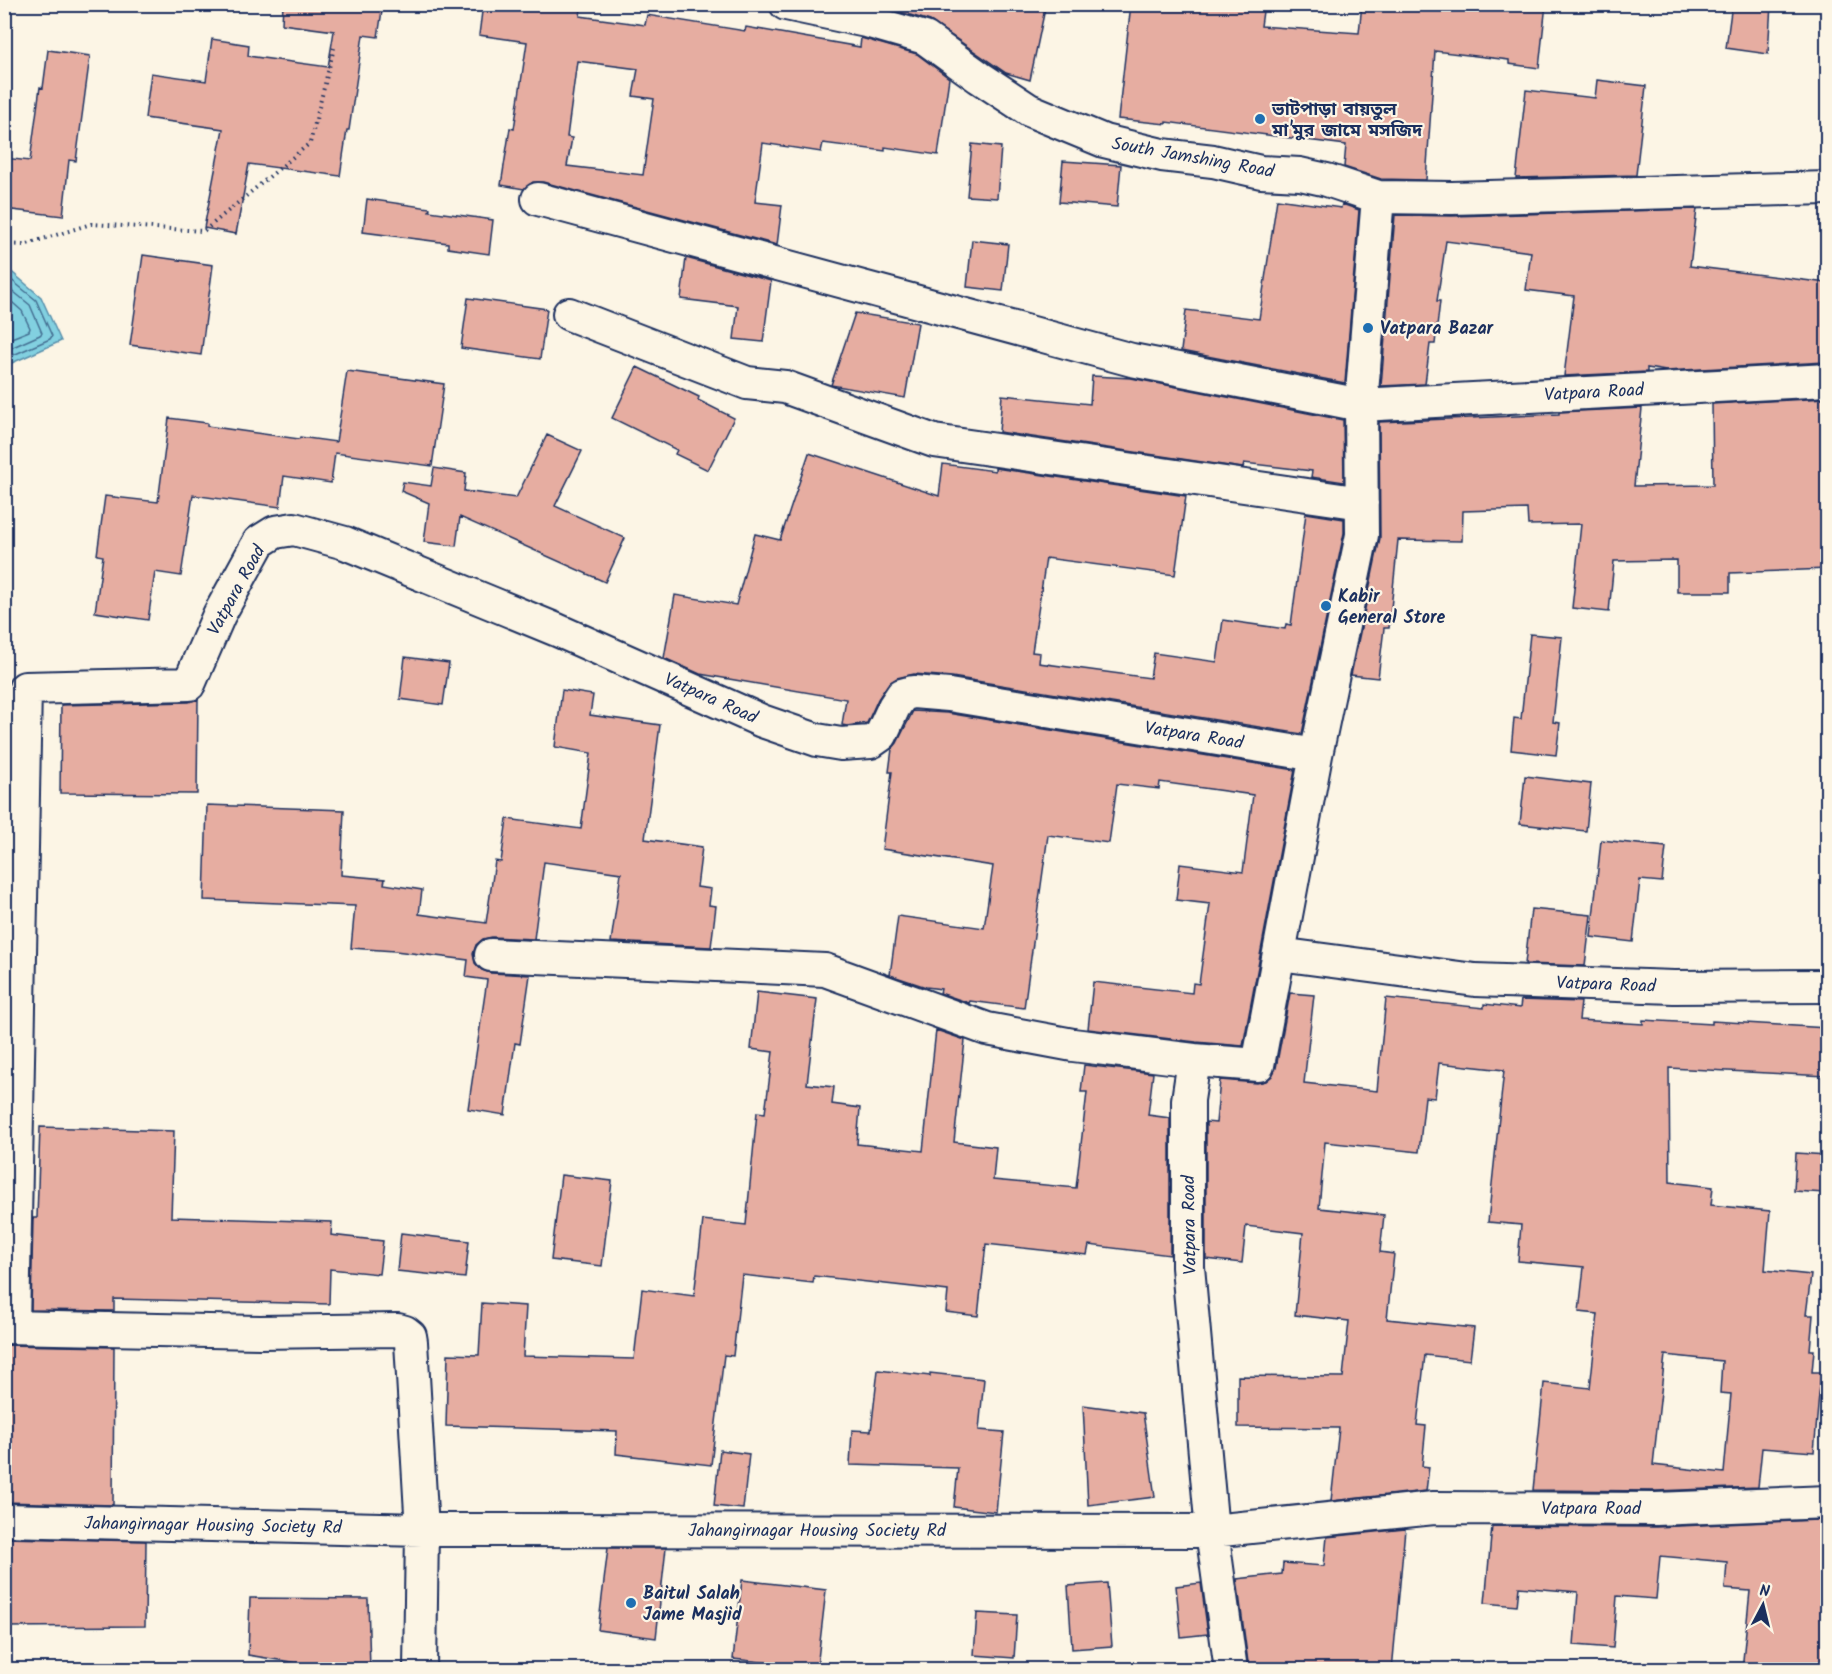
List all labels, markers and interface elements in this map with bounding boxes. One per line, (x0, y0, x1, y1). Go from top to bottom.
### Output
place label: ভাটপাড়া বায়তুল মা'মুর জামে মসজিদ (1271, 96, 1423, 146)
marker: ভাটপাড়া বায়তুল মা'মুর জামে মসজিদ (1253, 112, 1267, 126)
street label: South Jamshing Road (1109, 130, 1277, 187)
place label: Vatpara Bazar (1380, 315, 1495, 344)
marker: Vatpara Bazar (1361, 321, 1375, 335)
street label: Vatpara Road (1544, 376, 1646, 411)
street label: Vatpara Road (200, 539, 275, 641)
place label: Kabir General Store (1338, 583, 1445, 633)
marker: Kabir General Store (1319, 599, 1333, 613)
street label: Vatpara Road (659, 666, 763, 733)
street label: Vatpara Road (1142, 714, 1246, 759)
street label: Vatpara Road (1556, 969, 1657, 1002)
street label: Vatpara Road (1175, 1174, 1206, 1275)
street label: Vatpara Road (1541, 1495, 1642, 1524)
street label: Jahangirnagar Housing Society Rd (84, 1510, 343, 1543)
street label: Jahangirnagar Housing Society Rd (688, 1517, 947, 1546)
north arrow (1733, 1575, 1793, 1635)
text: N (1758, 1579, 1771, 1605)
place label: Baitul Salah Jame Masjid (643, 1580, 742, 1630)
marker: Baitul Salah Jame Masjid (624, 1596, 638, 1610)

